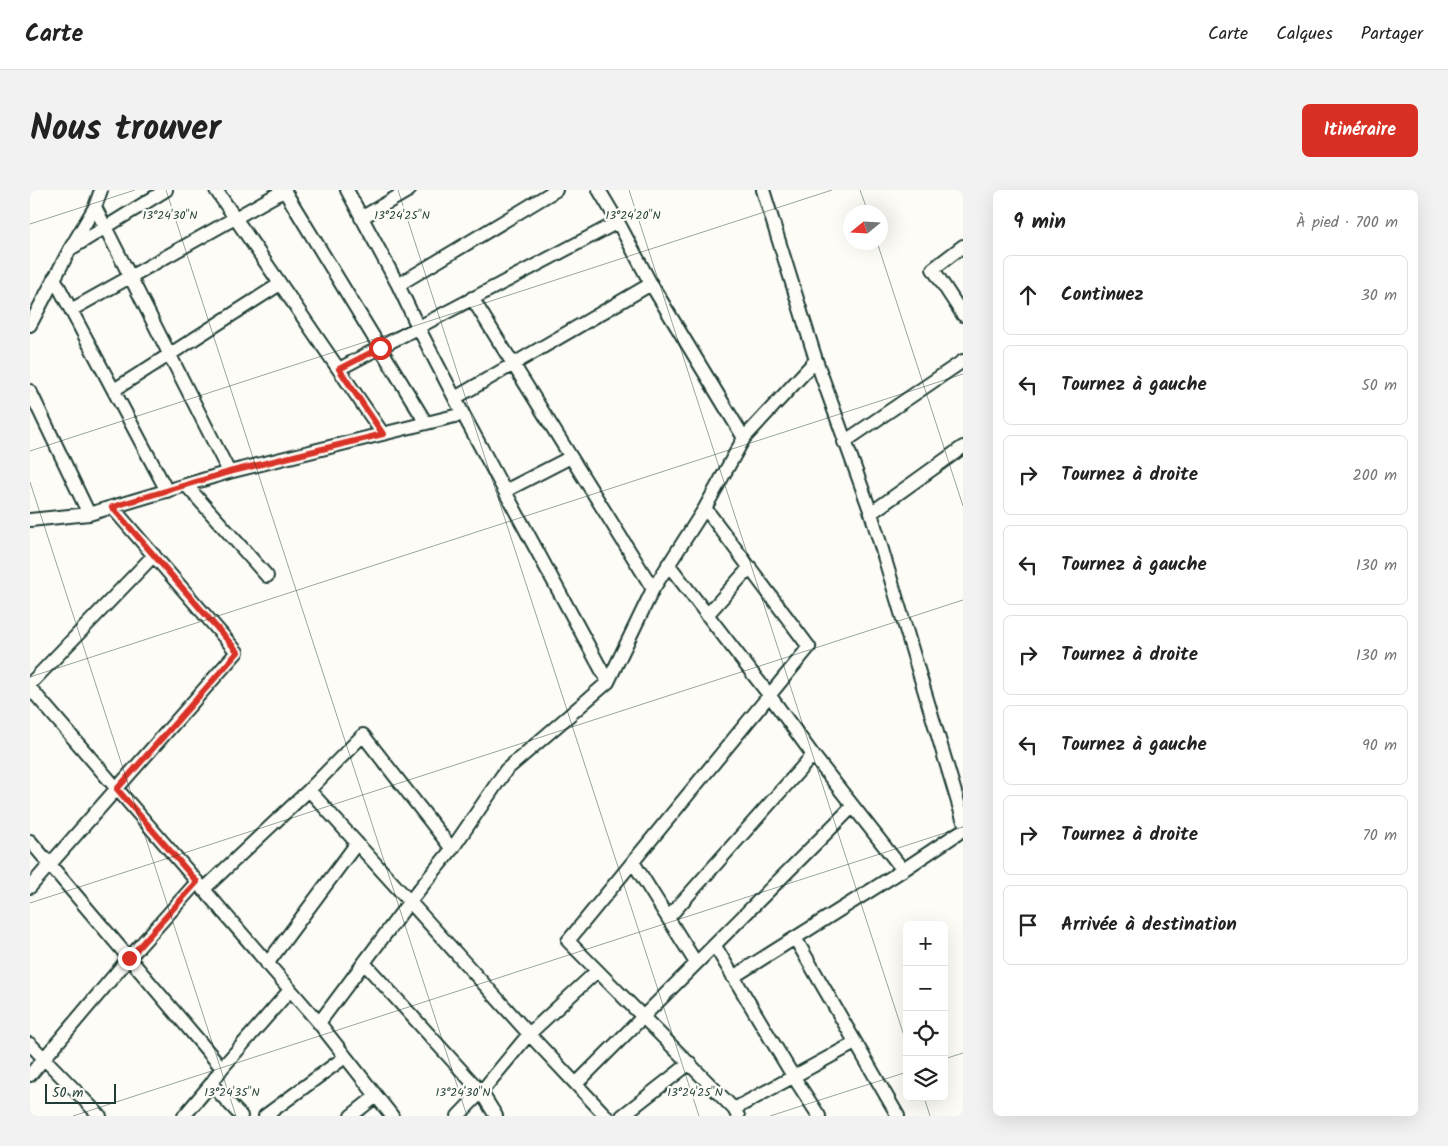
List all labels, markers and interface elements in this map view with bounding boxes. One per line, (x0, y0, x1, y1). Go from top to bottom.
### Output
text: Carte (25, 15, 83, 54)
text: Carte (1208, 20, 1248, 49)
text: Calques (1276, 20, 1333, 49)
text: Partager (1361, 20, 1423, 49)
text: Nous trouver (30, 102, 221, 158)
button: Itinéraire (1302, 104, 1418, 157)
north arrow (843, 205, 888, 250)
text: 13°24'30"N (143, 206, 197, 225)
text: 13°24'25"N (374, 206, 430, 225)
text: 13°24'20"N (605, 206, 661, 225)
text: 9 min (1013, 206, 1066, 239)
text: À pied · 700 m (1296, 210, 1398, 235)
text: Continuez (1061, 280, 1144, 310)
icon: ahead (1014, 281, 1042, 309)
text: 30 m (1361, 283, 1397, 308)
route start (369, 337, 392, 360)
text: Tournez à gauche (1061, 370, 1207, 400)
icon: left (1014, 371, 1042, 399)
text: 50 m (1361, 373, 1397, 398)
text: Tournez à droite (1061, 460, 1198, 490)
icon: right (1014, 461, 1042, 489)
text: 200 m (1353, 463, 1397, 488)
text: Tournez à gauche (1061, 550, 1207, 580)
icon: left (1014, 551, 1042, 579)
text: 130 m (1356, 553, 1397, 578)
text: Tournez à droite (1061, 640, 1198, 670)
icon: right (1014, 641, 1042, 669)
text: 130 m (1356, 643, 1397, 668)
text: Tournez à gauche (1061, 730, 1207, 760)
icon: left (1014, 731, 1042, 759)
text: 90 m (1362, 733, 1397, 758)
text: Tournez à droite (1061, 820, 1198, 850)
icon: right (1014, 821, 1042, 849)
text: 70 m (1362, 823, 1397, 848)
text: Arrivée à destination (1061, 910, 1237, 940)
icon: arrive (1014, 911, 1042, 939)
map controls (903, 921, 948, 1101)
button: + (903, 921, 948, 966)
route end (118, 947, 141, 970)
button: − (903, 966, 948, 1011)
button: locate (903, 1011, 948, 1056)
button: layers (903, 1056, 948, 1101)
scale bar (45, 1081, 116, 1104)
text: 50 m (52, 1082, 83, 1104)
text: 13°24'35"N (204, 1083, 260, 1102)
text: 13°24'30"N (436, 1083, 490, 1102)
text: 13°24'25"N (667, 1083, 723, 1102)

